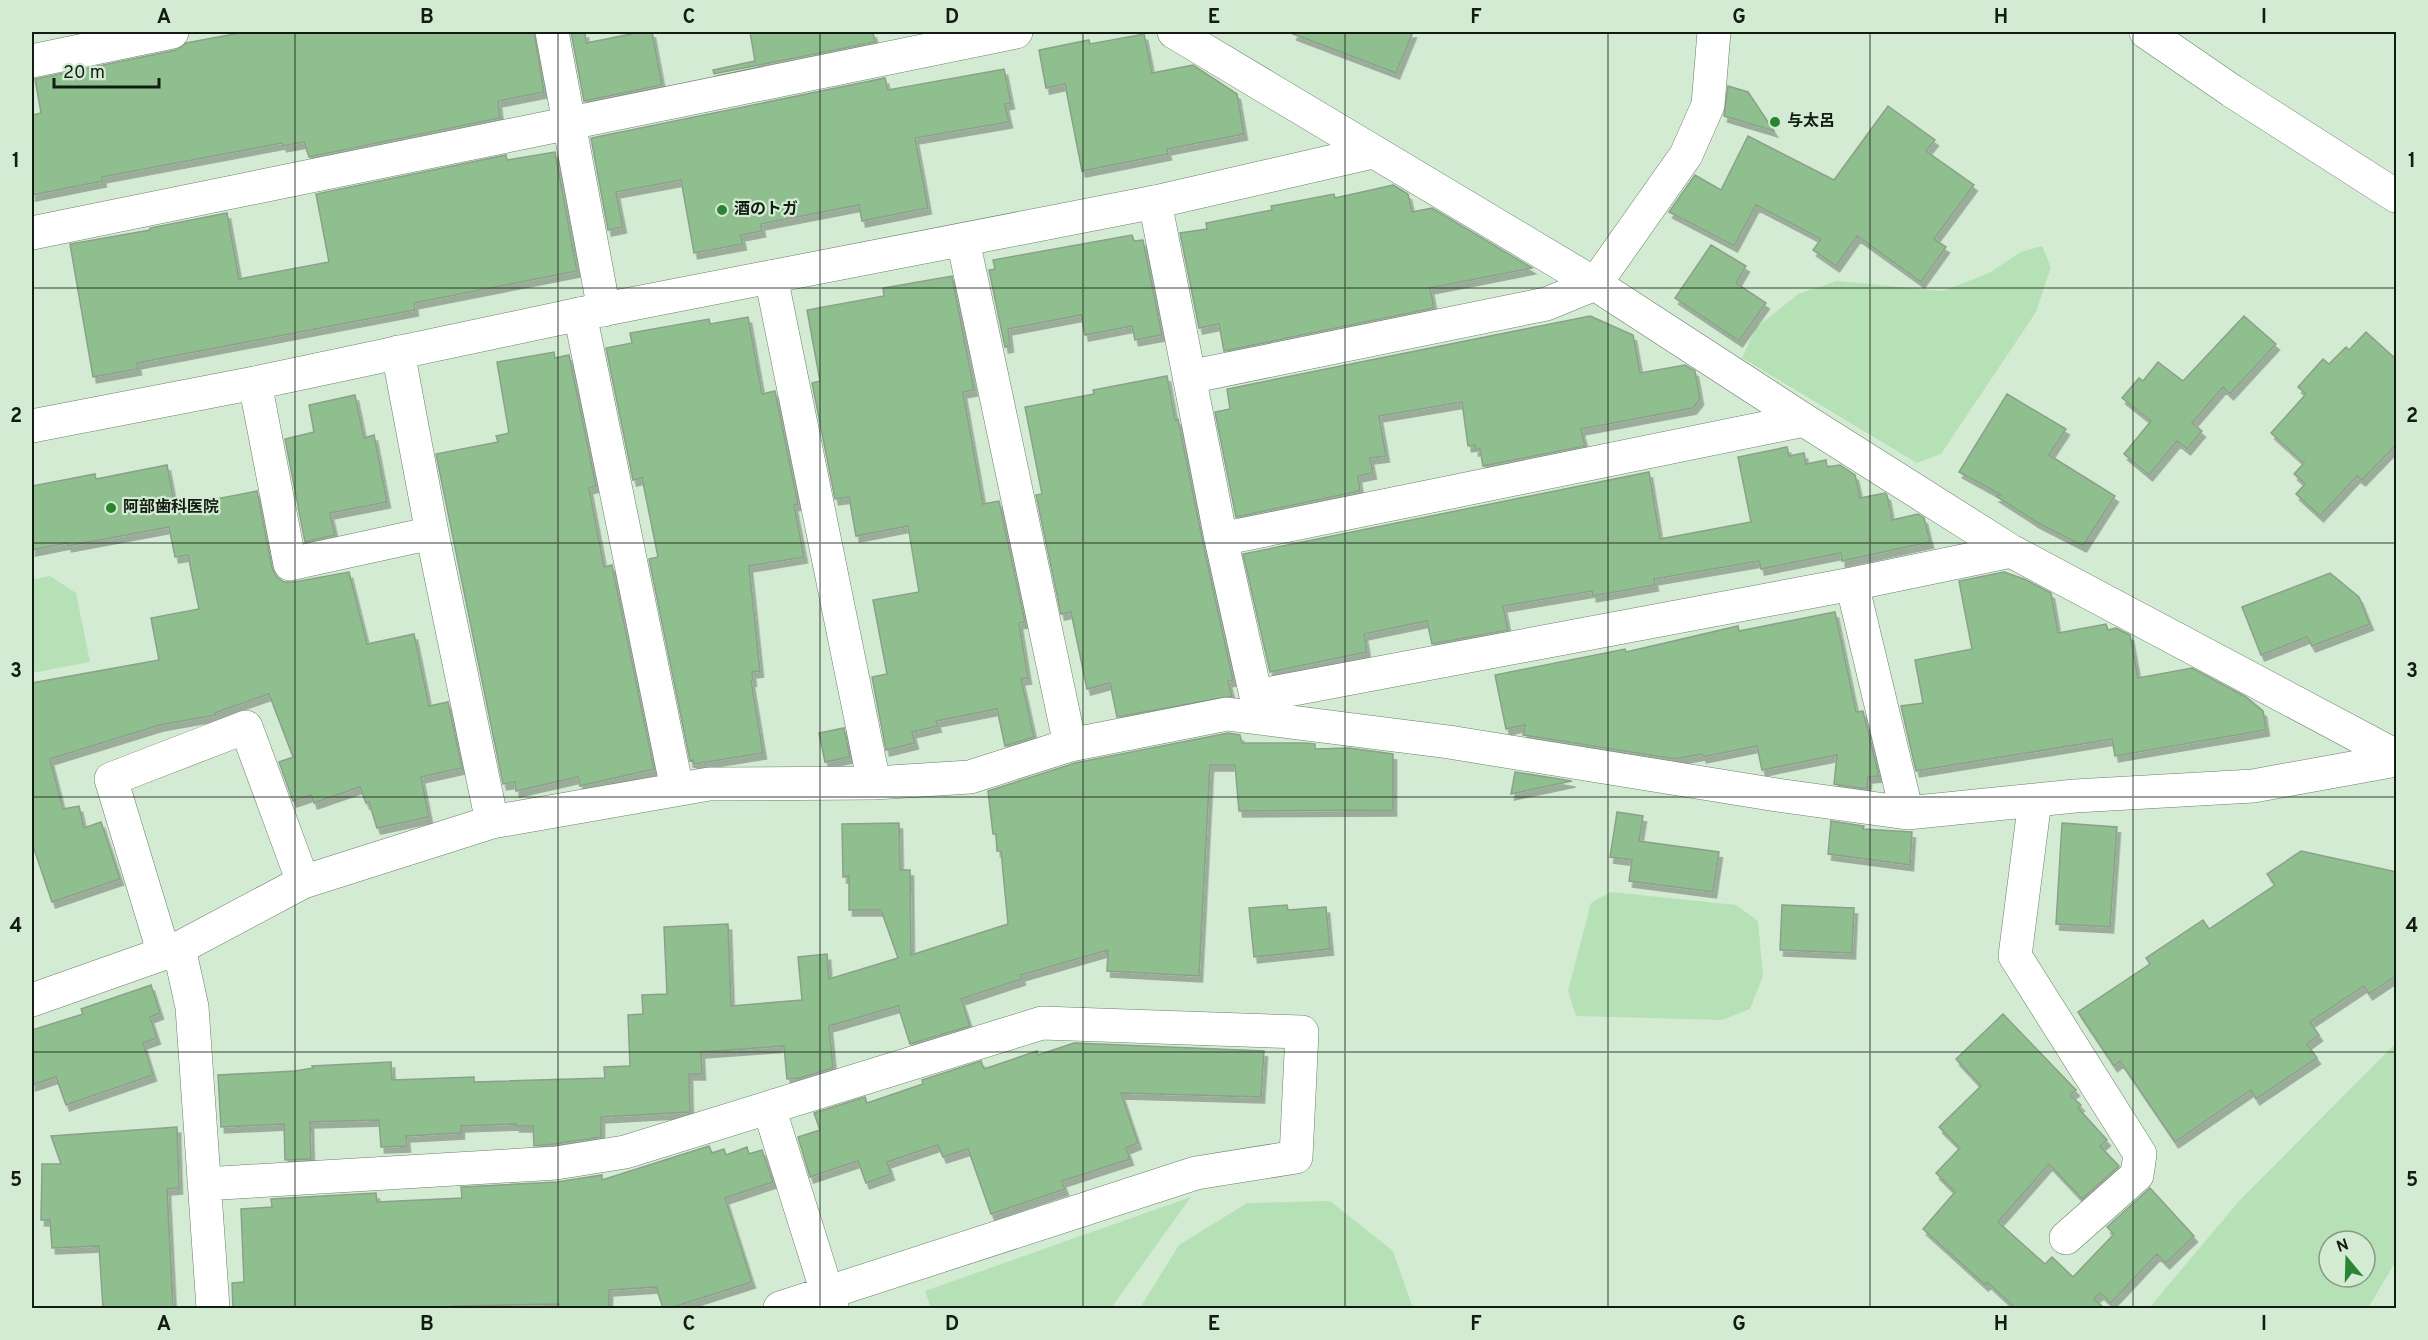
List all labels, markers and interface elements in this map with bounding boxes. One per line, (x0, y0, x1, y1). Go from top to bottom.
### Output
text: A (157, 5, 171, 31)
text: B (420, 5, 434, 31)
text: C (683, 5, 695, 31)
text: D (945, 5, 959, 31)
text: E (1208, 5, 1220, 31)
text: F (1470, 5, 1482, 31)
text: G (1732, 5, 1746, 31)
text: H (1994, 5, 2008, 31)
text: I (2261, 5, 2267, 31)
scale bar (54, 51, 159, 89)
text: 20 m (63, 62, 105, 85)
place label: 与太呂 (1787, 112, 1835, 132)
marker: 与太呂 (1768, 115, 1782, 129)
text: 1 (12, 149, 20, 175)
text: 1 (2408, 149, 2416, 175)
place label: 酒のトガ (734, 200, 798, 220)
marker: 酒のトガ (715, 203, 729, 217)
text: 2 (10, 404, 22, 430)
text: 2 (2406, 404, 2418, 430)
place label: 阿部歯科医院 (123, 498, 219, 518)
marker: 阿部歯科医院 (104, 501, 118, 515)
text: 3 (10, 659, 22, 685)
text: 3 (2406, 659, 2418, 685)
text: 4 (10, 914, 22, 940)
text: 4 (2406, 914, 2418, 940)
text: 5 (10, 1168, 22, 1194)
text: 5 (2406, 1168, 2418, 1194)
north arrow (2317, 1229, 2377, 1289)
text: N (2334, 1235, 2351, 1258)
text: A (157, 1312, 171, 1338)
text: B (420, 1312, 434, 1338)
text: C (683, 1312, 695, 1338)
text: D (945, 1312, 959, 1338)
text: E (1208, 1312, 1220, 1338)
text: F (1470, 1312, 1482, 1338)
text: G (1732, 1312, 1746, 1338)
text: H (1994, 1312, 2008, 1338)
text: I (2261, 1312, 2267, 1338)

